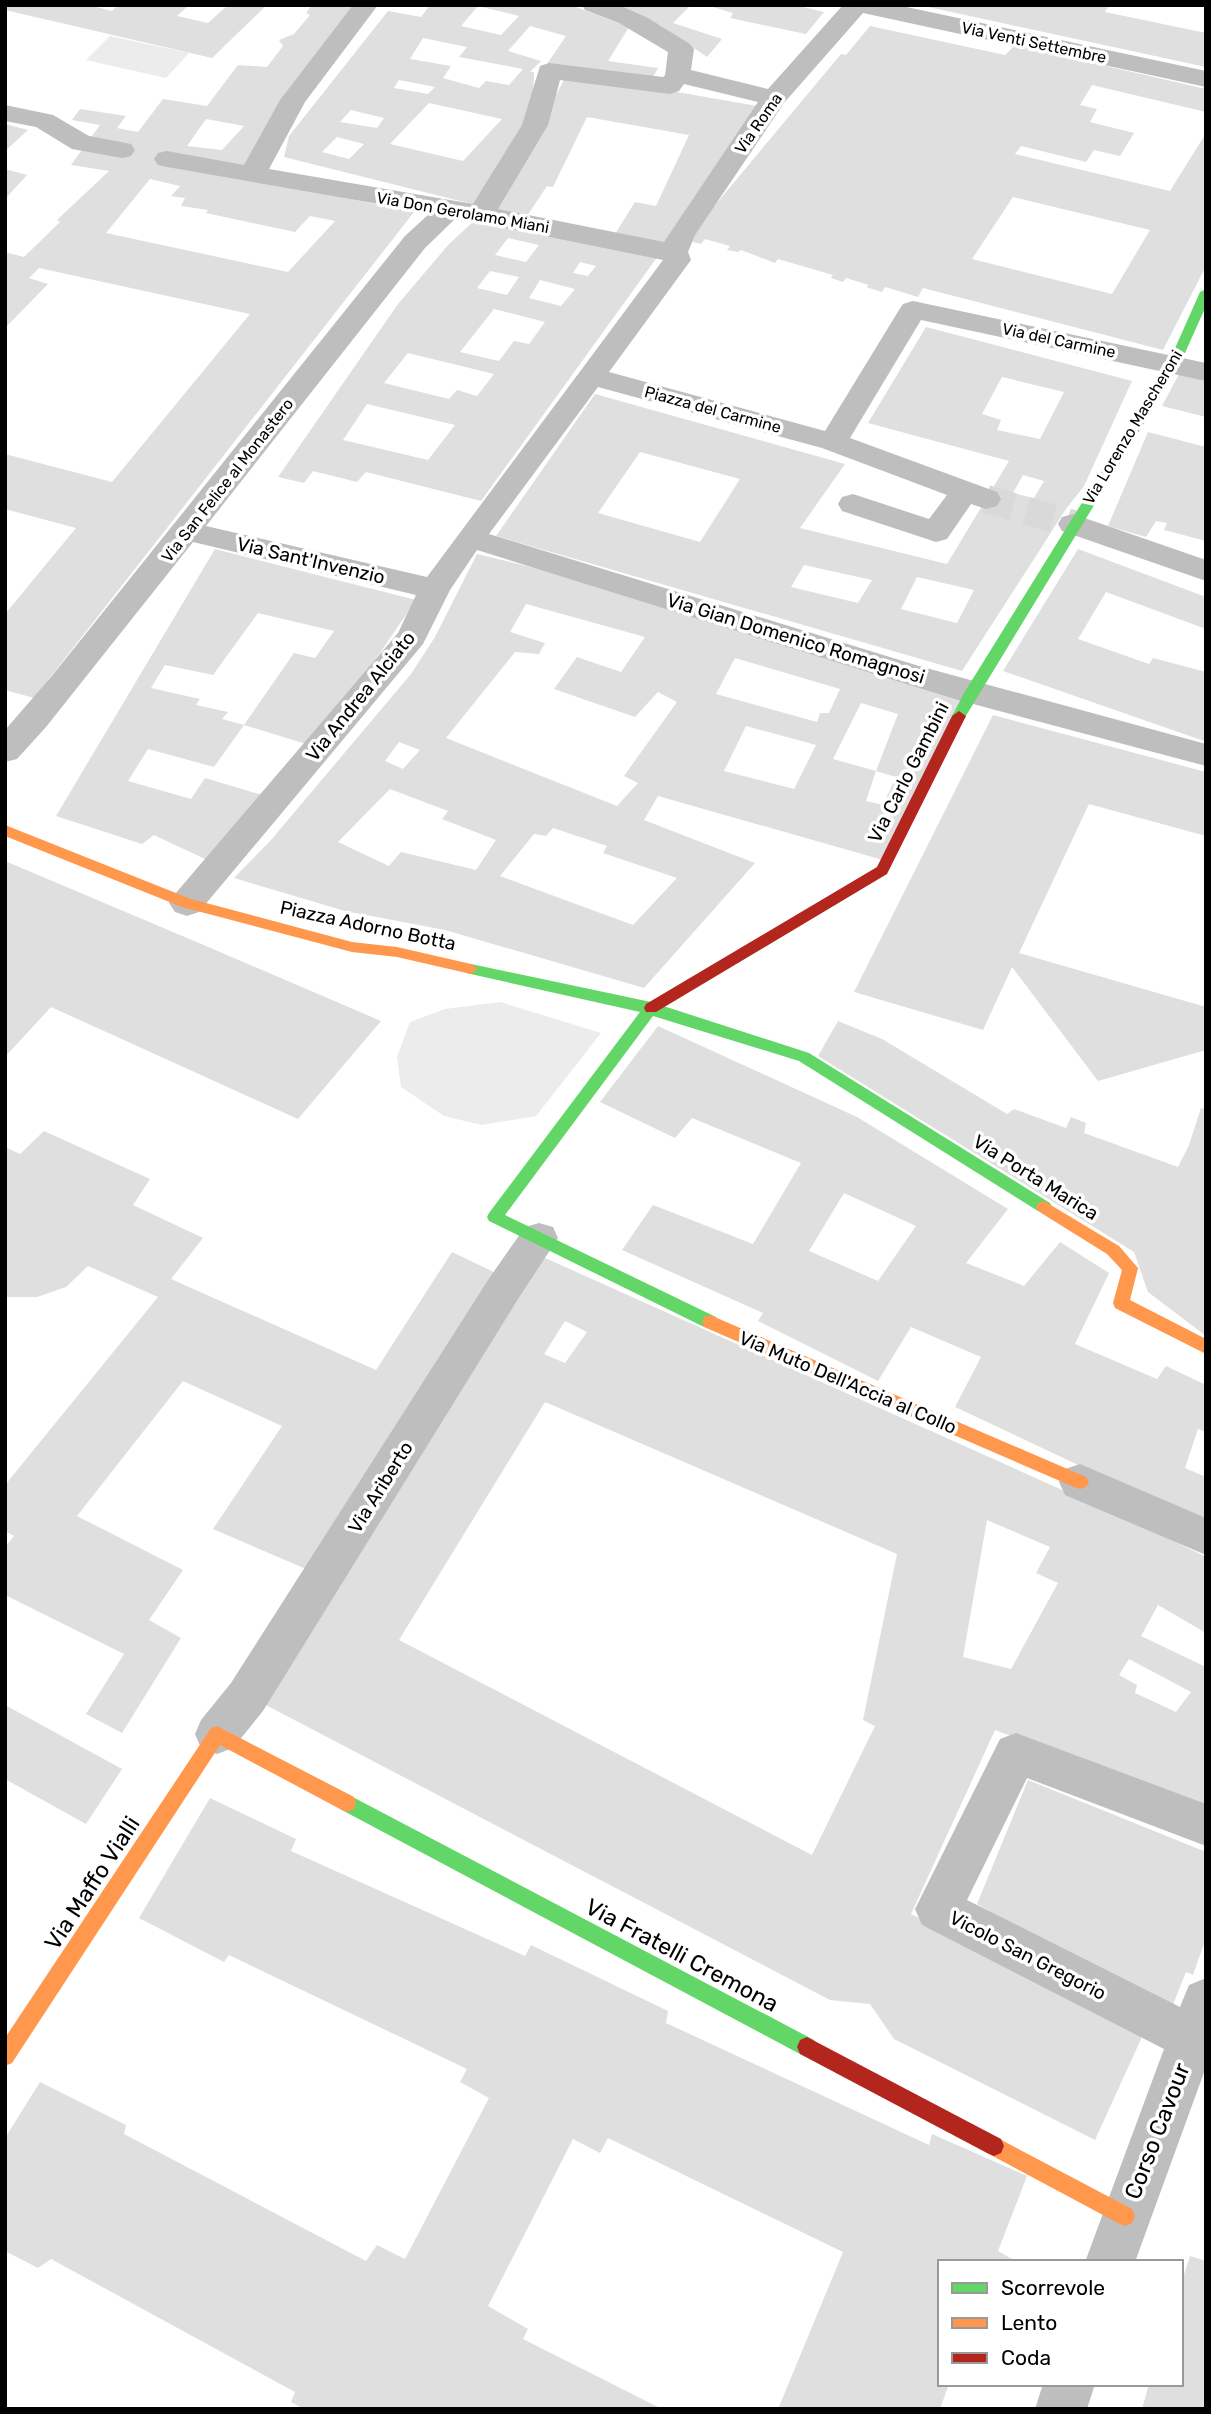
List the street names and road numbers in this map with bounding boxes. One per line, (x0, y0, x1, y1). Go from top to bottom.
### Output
street label: Via Venti Settembre (960, 18, 1108, 67)
street label: Via Roma (731, 89, 786, 157)
street label: Via Don Gerolamo Miani (375, 188, 551, 237)
street label: Via del Carmine (1000, 319, 1117, 362)
street label: Via Lorenzo Mascheroni (1079, 347, 1186, 508)
street label: Piazza del Carmine (642, 382, 783, 437)
street label: Via San Felice al Monastero (158, 395, 297, 566)
street label: Via Sant'Invenzio (235, 532, 387, 589)
street label: Via Gian Domenico Romagnosi (664, 588, 928, 689)
street label: Via Andrea Alciato (301, 627, 420, 766)
street label: Via Carlo Gambini (863, 698, 954, 847)
street label: Piazza Adorno Botta (278, 896, 458, 955)
street label: Via Porta Marica (969, 1130, 1103, 1225)
street label: Via Muto Dell'Accia al Collo (735, 1326, 960, 1439)
street label: Via Ariberto (343, 1437, 418, 1537)
street label: Via Maffo Vialli (38, 1811, 146, 1955)
street label: Via Fratelli Cremona (581, 1892, 783, 2018)
street label: Vicolo San Gregorio (946, 1906, 1110, 2005)
street label: Corso Cavour (1118, 2059, 1196, 2203)

